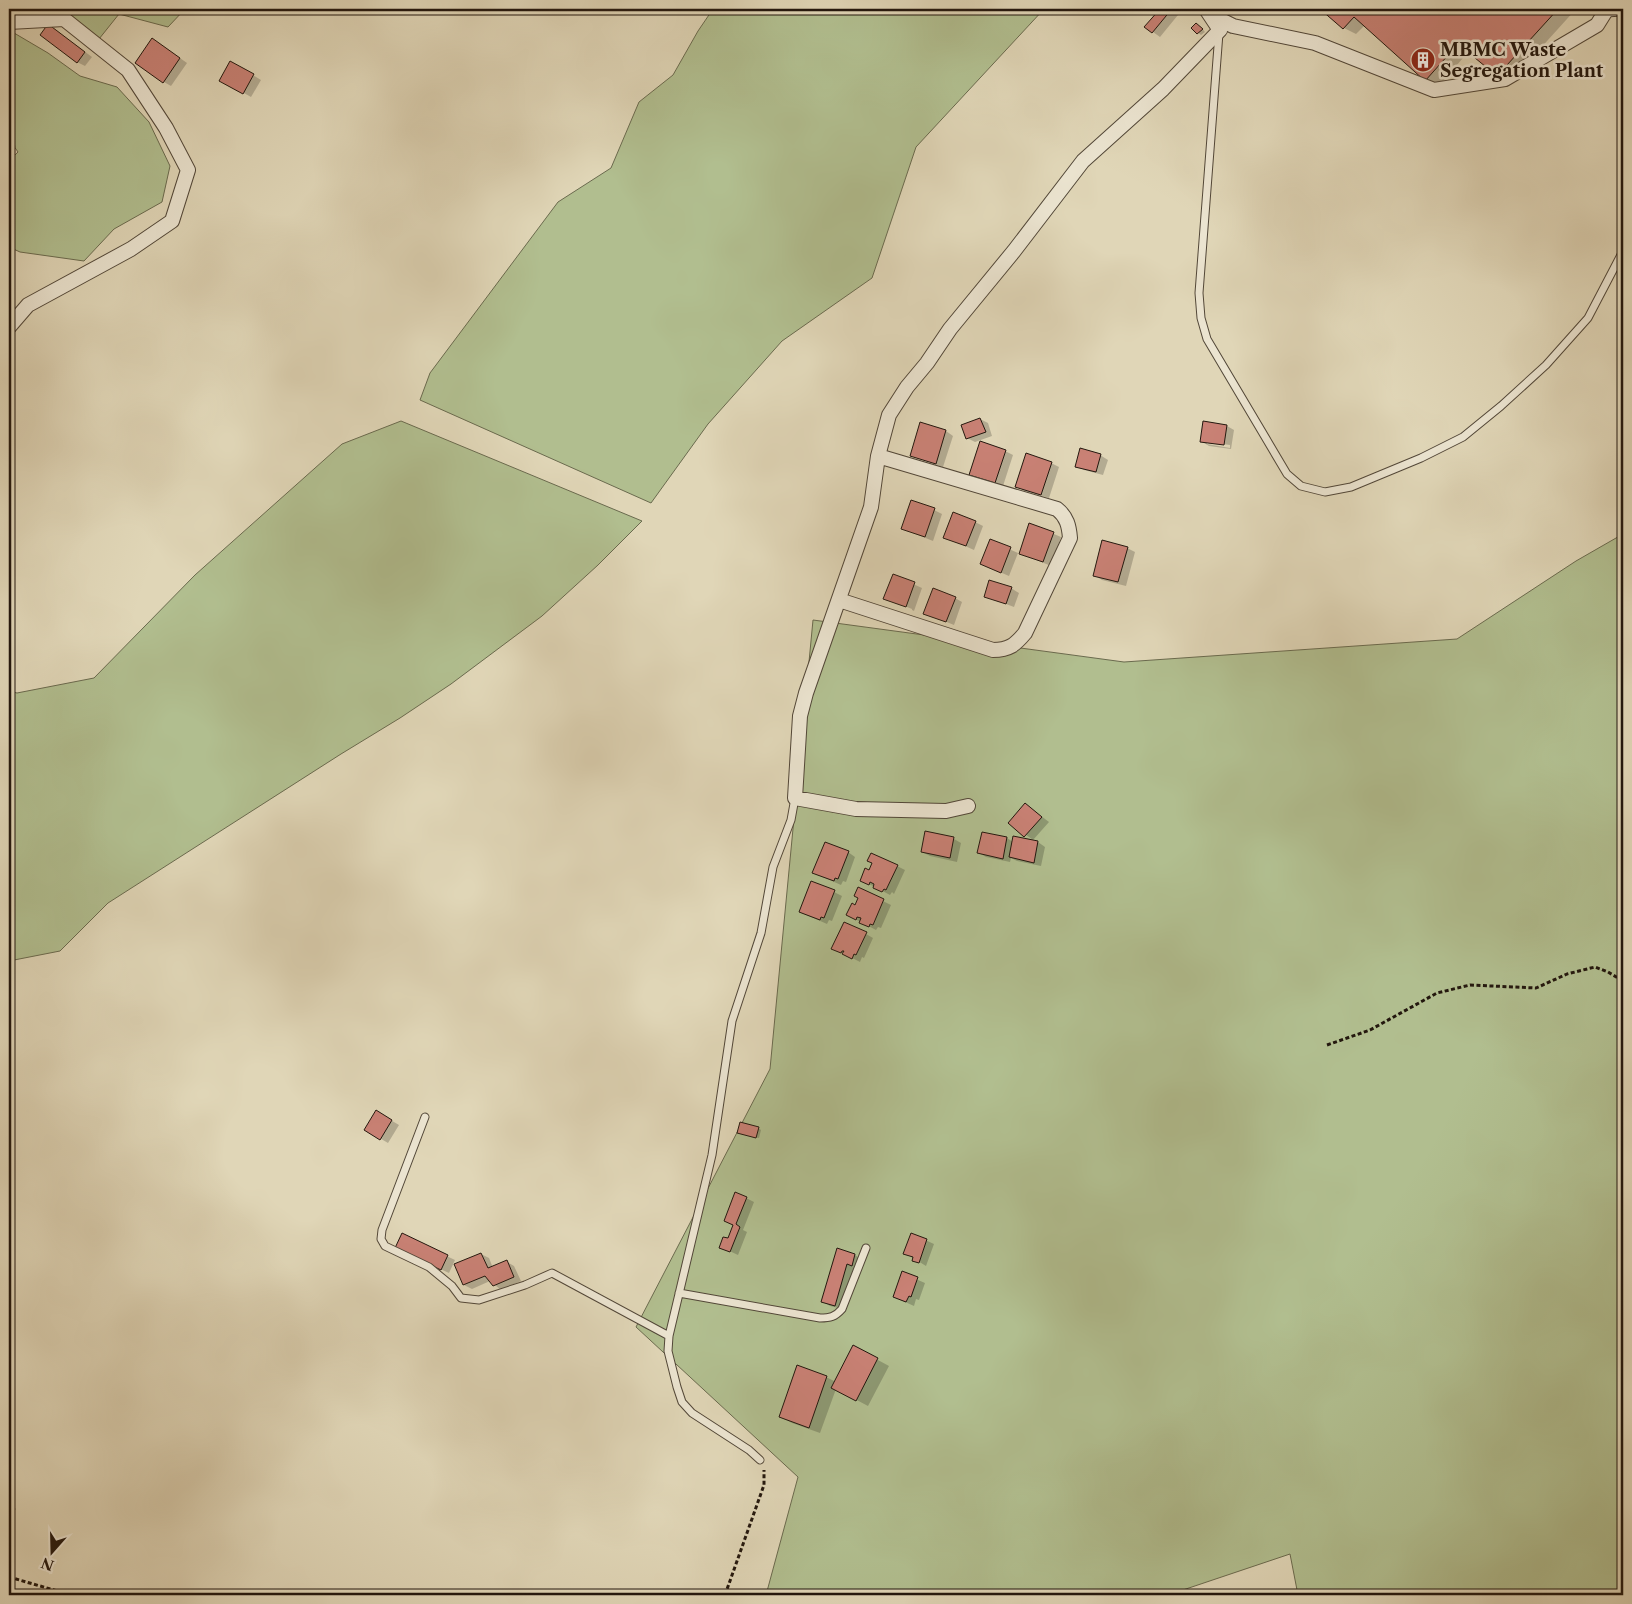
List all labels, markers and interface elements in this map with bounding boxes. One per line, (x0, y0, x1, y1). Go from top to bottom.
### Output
place label: MBMC Waste Segregation Plant (1440, 39, 1604, 82)
building icon: MBMC Waste Segregation Plant (1410, 47, 1436, 73)
north arrow (28, 1526, 78, 1576)
text: N (39, 1554, 56, 1575)

